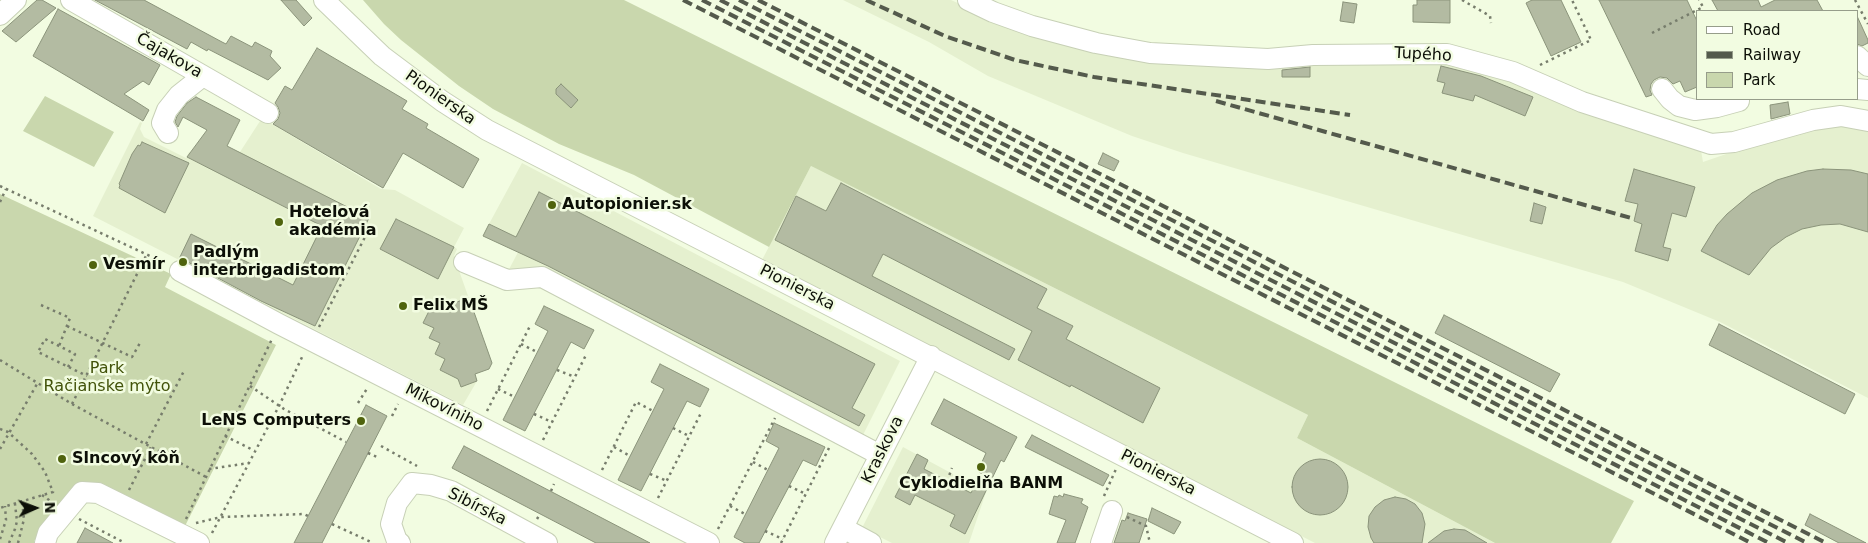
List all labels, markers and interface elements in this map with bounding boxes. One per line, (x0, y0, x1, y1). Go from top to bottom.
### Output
legend (1696, 10, 1858, 100)
text: Road (1743, 21, 1781, 39)
street label: Čajakova (133, 29, 205, 83)
street label: Tupého (1394, 44, 1452, 66)
text: Railway (1743, 46, 1801, 64)
street label: Pionierska (401, 67, 479, 129)
text: Park (1743, 71, 1775, 89)
place label: Autopionier.sk (562, 195, 692, 215)
marker: Autopionier.sk (546, 199, 558, 211)
place label: Hotelová akadémia (289, 203, 376, 241)
marker: Hotelová akadémia (273, 216, 285, 228)
place label: Padlým interbrigadistom (193, 243, 345, 281)
place label: Vesmír (103, 255, 165, 275)
marker: Padlým interbrigadistom (177, 256, 189, 268)
marker: Vesmír (87, 259, 99, 271)
street label: Pionierska (756, 261, 838, 315)
place label: Felix MŠ (413, 296, 488, 316)
marker: Felix MŠ (397, 300, 409, 312)
park label: Park Račianske mýto (44, 359, 170, 397)
street label: Mikovíniho (402, 380, 486, 436)
place label: LeNS Computers (201, 411, 351, 431)
street label: Kraskova (858, 413, 908, 487)
marker: LeNS Computers (355, 415, 367, 427)
street label: Pionierska (1117, 446, 1199, 500)
place label: Slncový kôň (72, 449, 180, 469)
marker: Slncový kôň (56, 453, 68, 465)
marker: Cyklodielňa BANM (975, 461, 987, 473)
place label: Cyklodielňa BANM (899, 474, 1063, 494)
north arrow (10, 483, 60, 533)
street label: Sibírska (445, 484, 509, 530)
text: N (42, 501, 58, 514)

